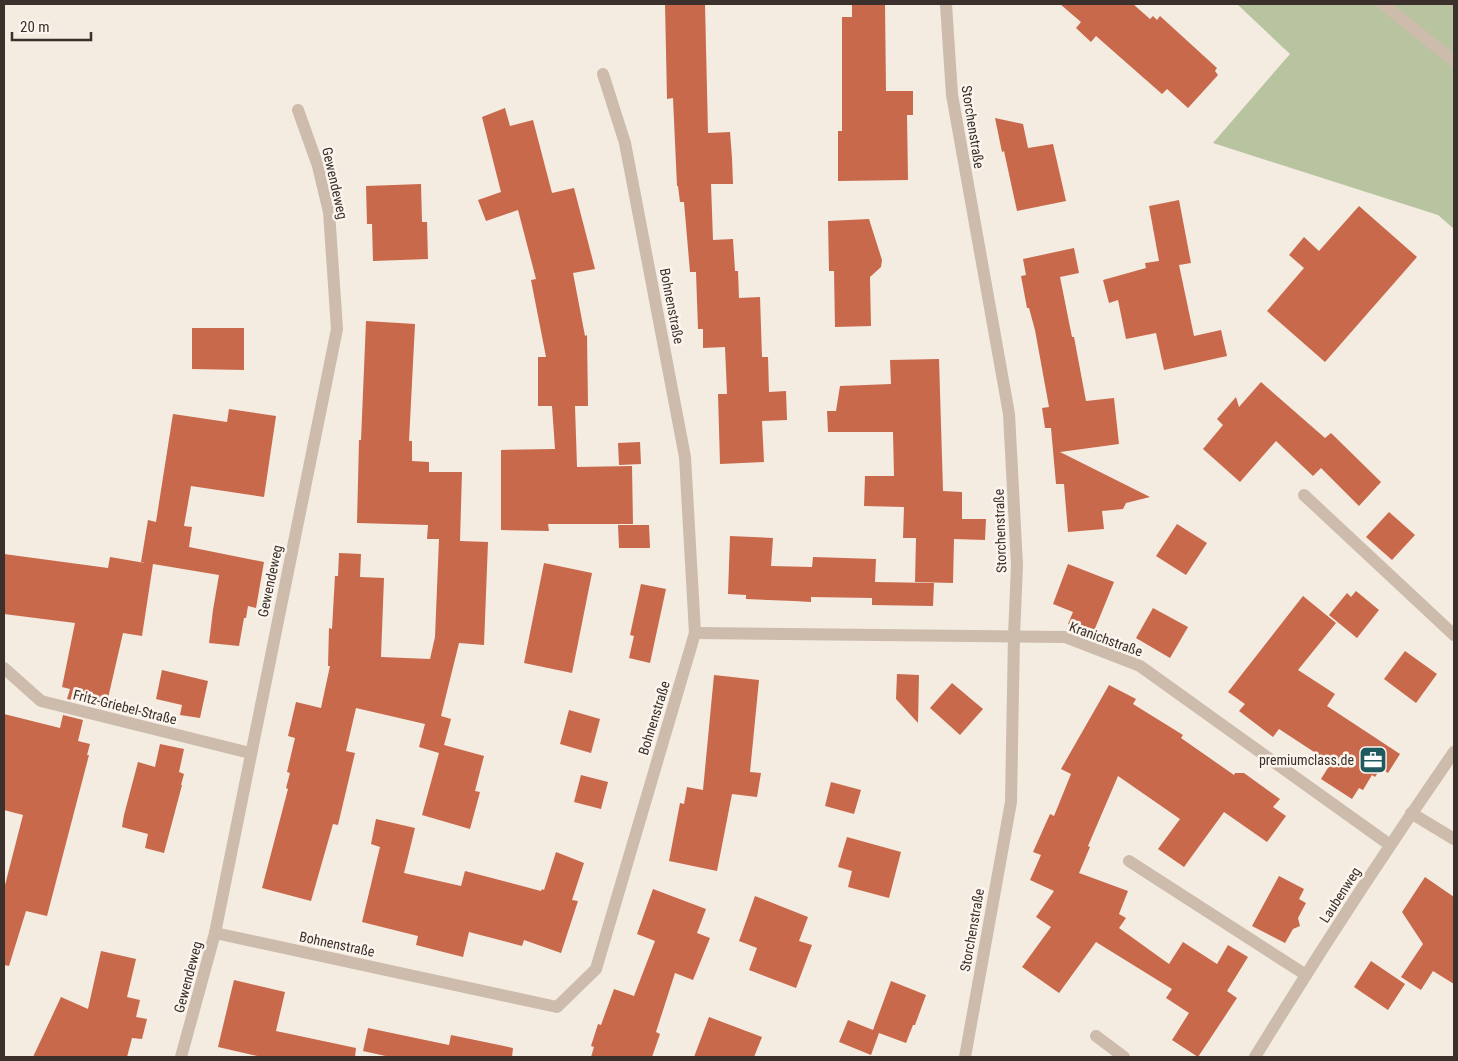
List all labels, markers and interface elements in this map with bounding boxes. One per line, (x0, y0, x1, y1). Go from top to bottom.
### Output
scale bar (12, 10, 91, 42)
text: 20 m (20, 18, 50, 36)
street label: Storchenstraße (959, 84, 988, 170)
street label: Gewendeweg (319, 145, 351, 221)
street label: Bohnenstraße (657, 267, 687, 346)
street label: Storchenstraße (991, 488, 1009, 573)
street label: Gewendeweg (255, 543, 285, 619)
street label: Kranichstraße (1067, 618, 1145, 660)
street label: Bohnenstraße (635, 679, 673, 757)
street label: Fritz-Griebel-Straße (72, 686, 179, 728)
office icon: premiumclass.de (1358, 745, 1388, 775)
place label: premiumclass.de (1259, 752, 1354, 768)
street label: Laubenweg (1316, 864, 1364, 926)
street label: Storchenstraße (957, 887, 987, 973)
street label: Bohnenstraße (298, 928, 377, 960)
street label: Gewendeweg (171, 939, 205, 1015)

